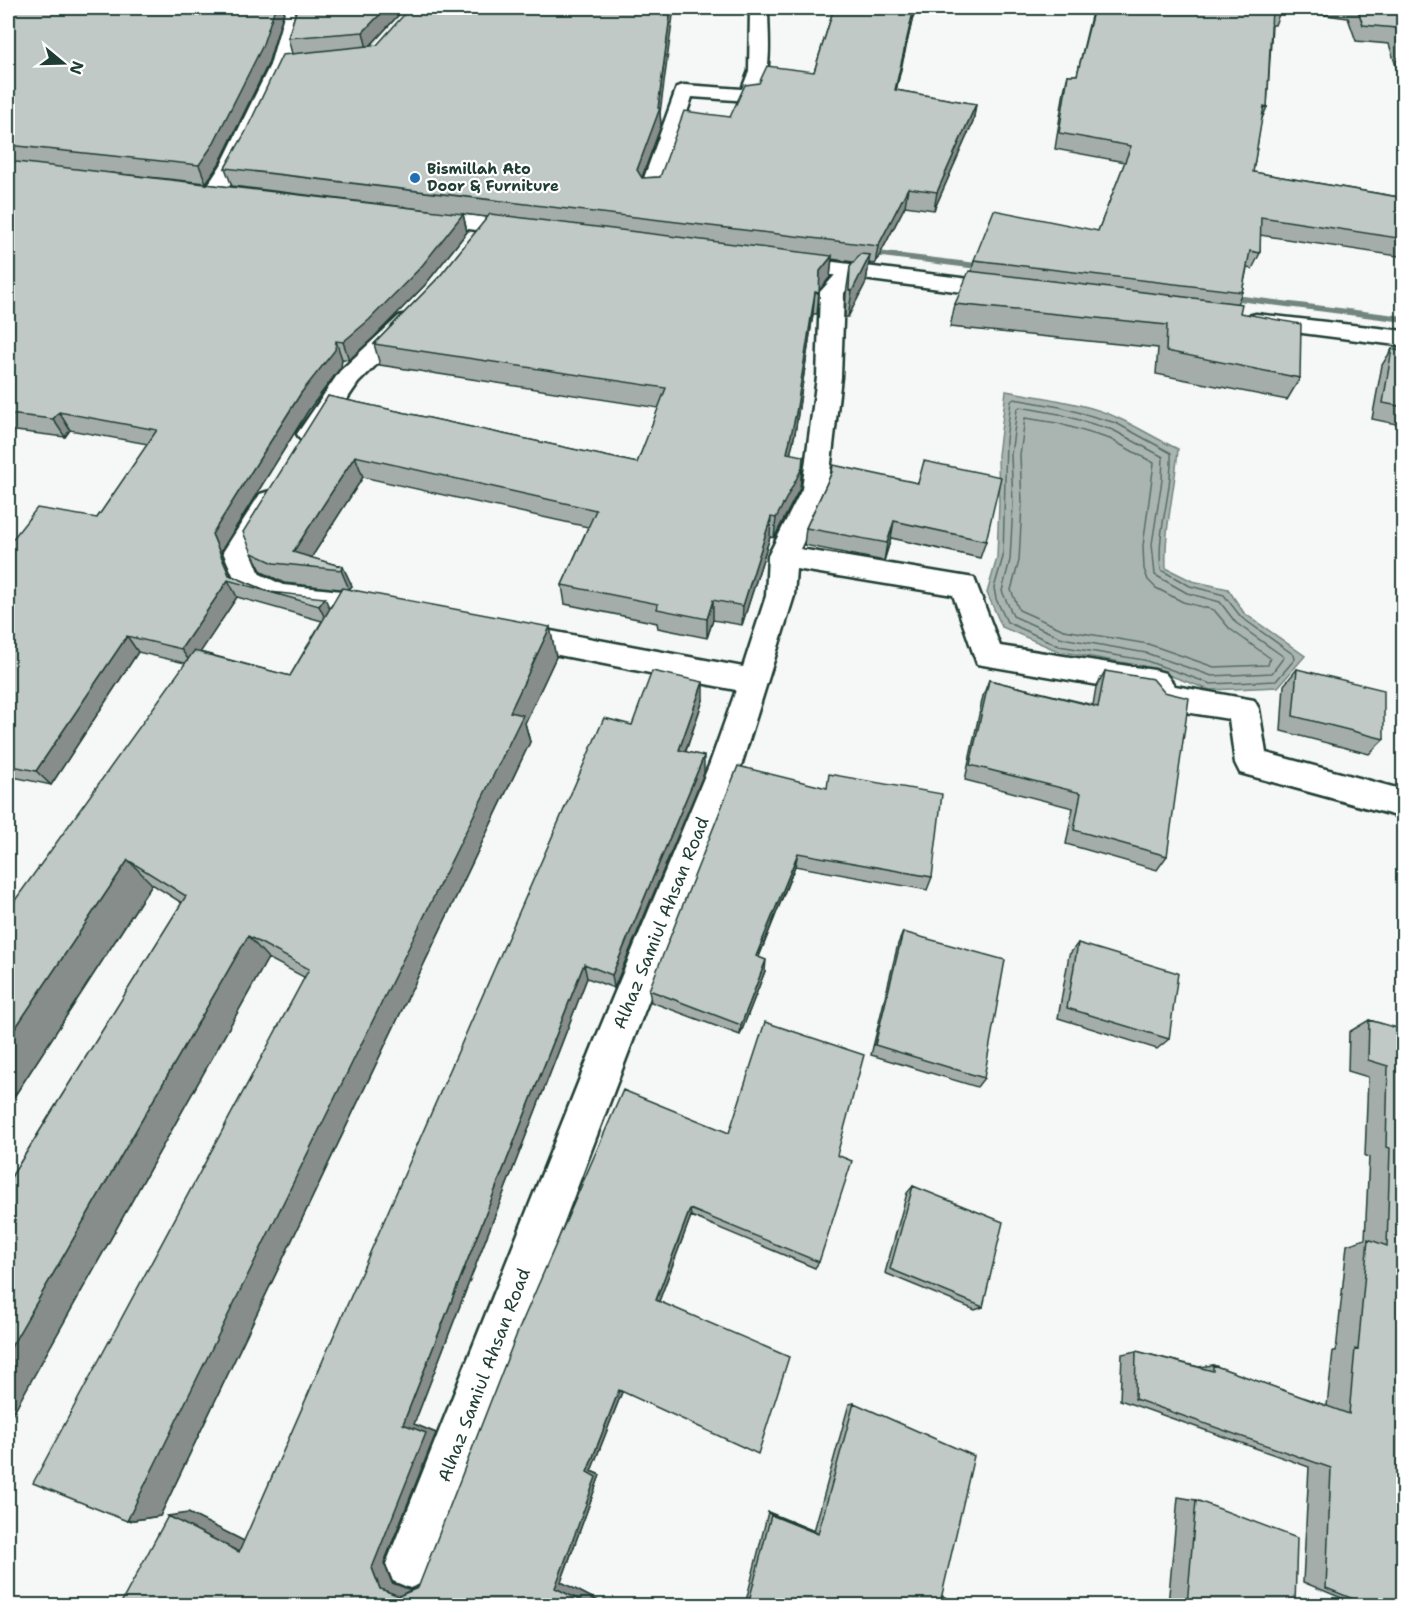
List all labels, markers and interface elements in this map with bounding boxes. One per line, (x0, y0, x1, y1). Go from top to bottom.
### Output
north arrow (33, 33, 93, 93)
text: N (65, 58, 89, 77)
place label: Bismillah Ato Door & Furniture (427, 159, 559, 196)
marker: Bismillah Ato Door & Furniture (408, 171, 422, 185)
street label: Alhaz Samiul Ahsan Road (607, 813, 715, 1033)
street label: Alhaz Samiul Ahsan Road (432, 1265, 536, 1485)

